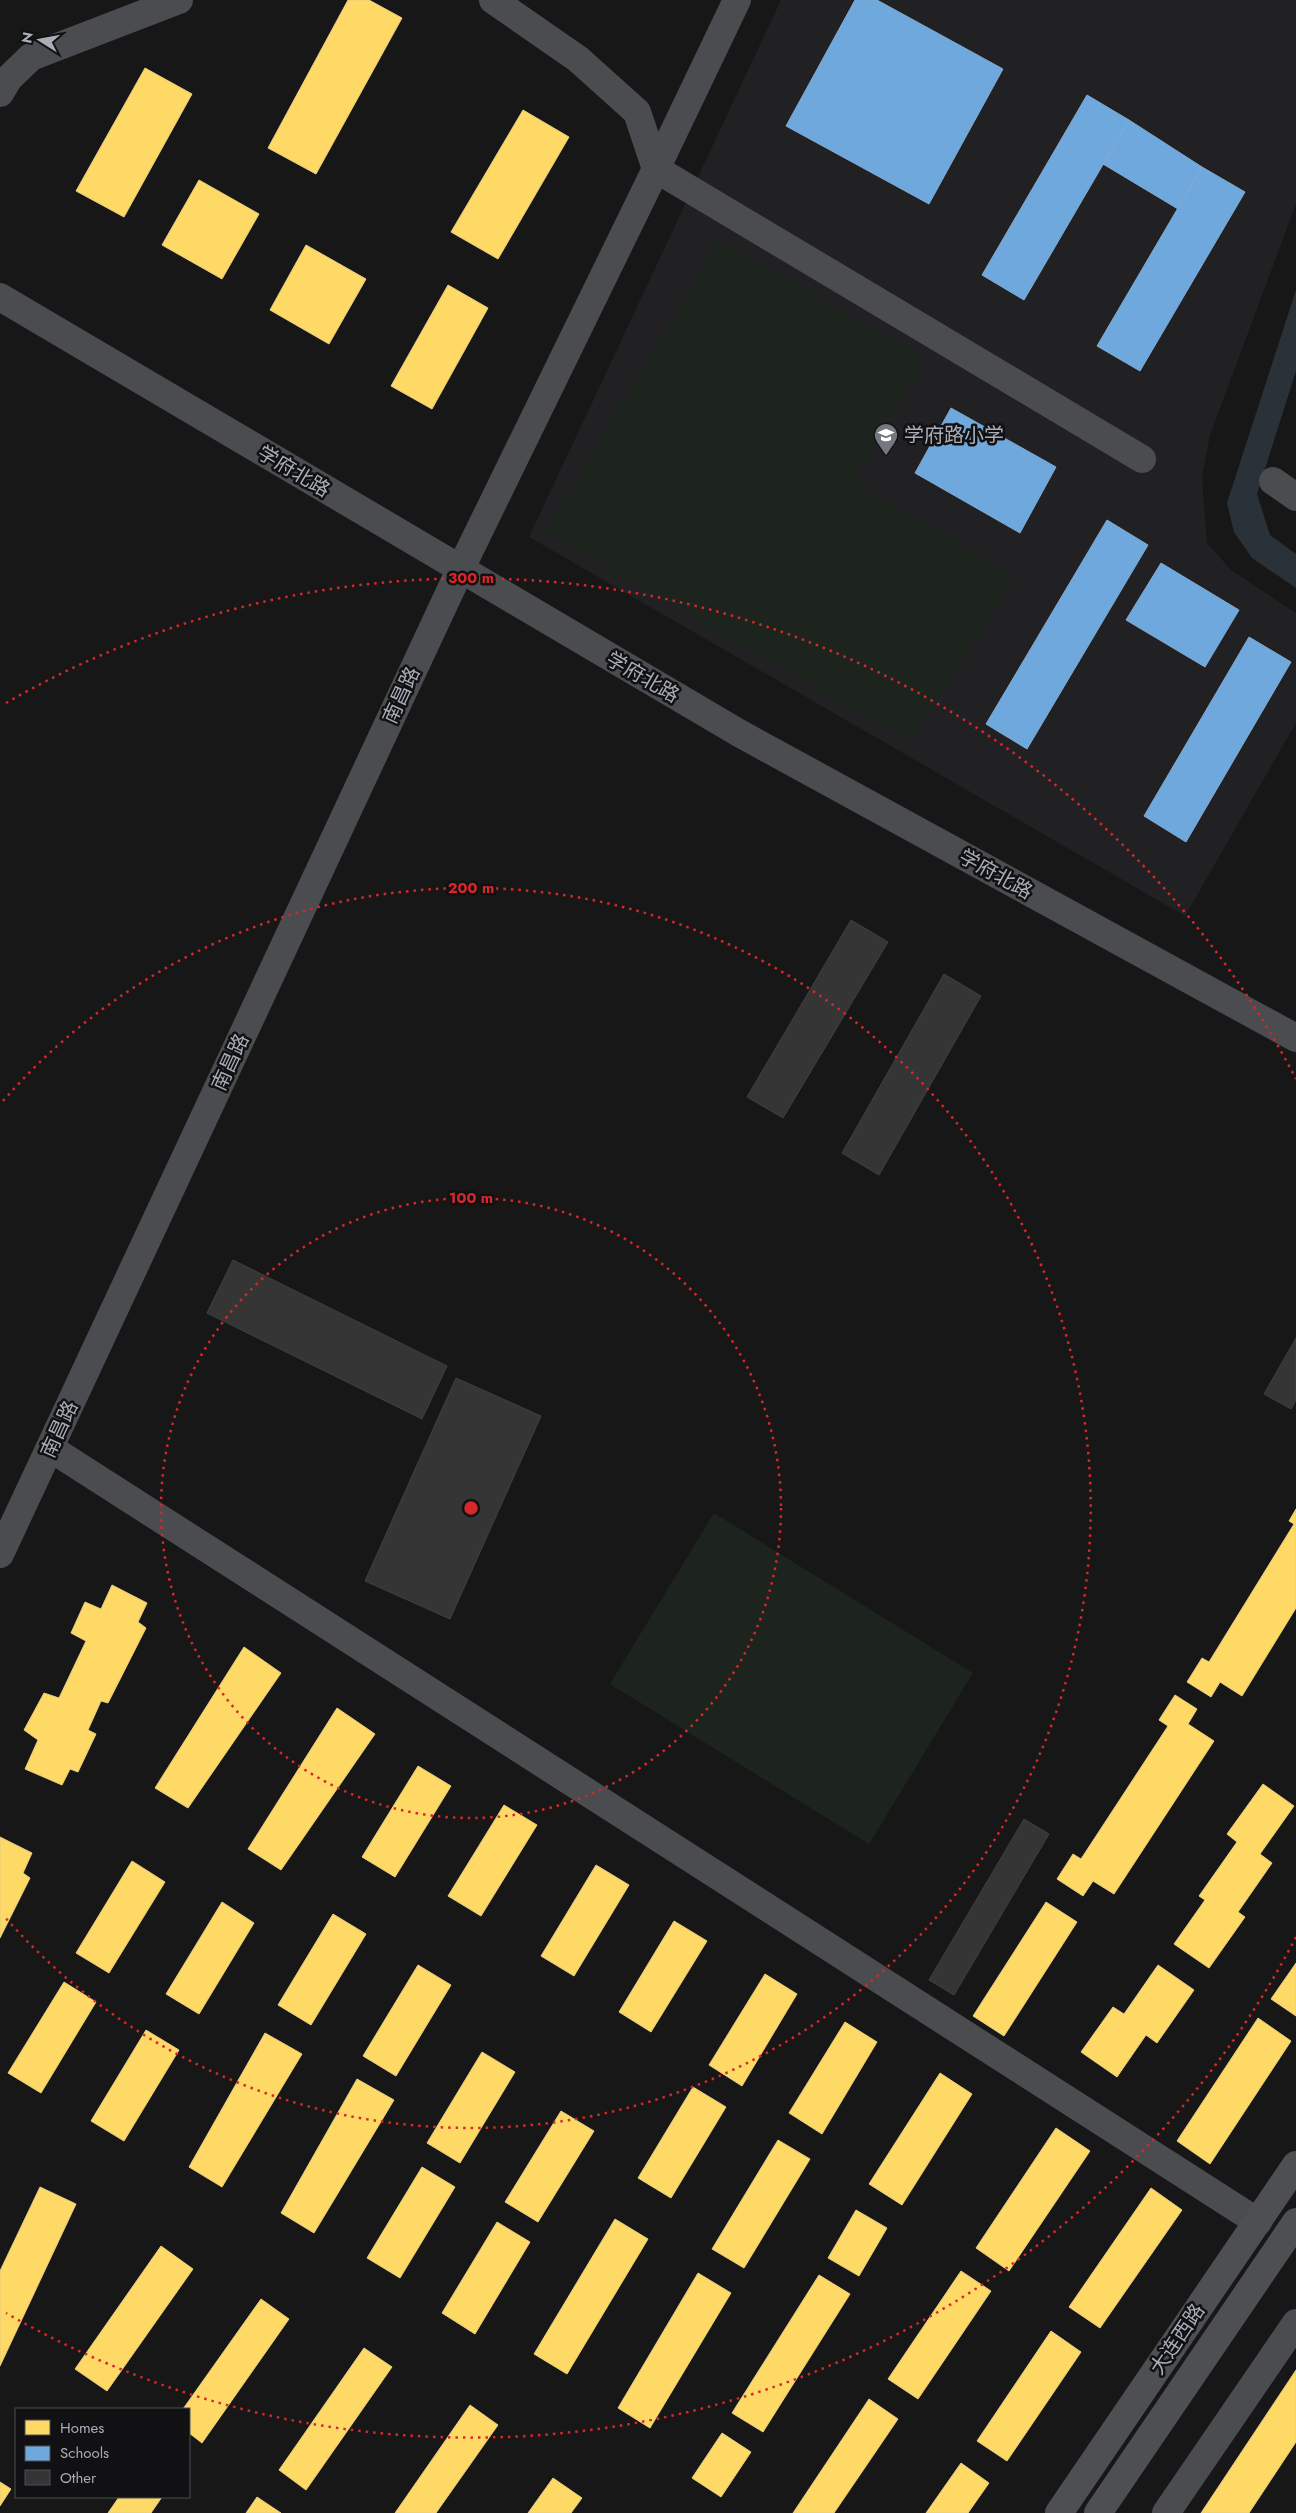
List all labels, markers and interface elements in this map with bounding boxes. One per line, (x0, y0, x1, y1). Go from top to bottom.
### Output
north arrow (15, 15, 65, 65)
text: N (16, 30, 38, 45)
place label: 学府路小学 (904, 421, 1004, 450)
school or university icon: 学府路小学 (873, 422, 899, 456)
street label: 学府北路 (252, 438, 335, 504)
text: 300 m (448, 567, 494, 589)
street label: 学府北路 (601, 645, 685, 710)
street label: 南昌路 (376, 662, 427, 729)
street label: 学府北路 (954, 842, 1038, 907)
text: 200 m (448, 877, 494, 899)
street label: 南昌路 (205, 1029, 256, 1096)
text: 100 m (449, 1187, 493, 1209)
street label: 南昌路 (34, 1396, 85, 1463)
centre of rings (462, 1499, 480, 1517)
street label: 大连西路 (1143, 2298, 1212, 2381)
legend (15, 2408, 190, 2498)
text: Homes (60, 2417, 104, 2439)
text: Schools (60, 2442, 109, 2464)
text: Other (60, 2467, 97, 2489)

